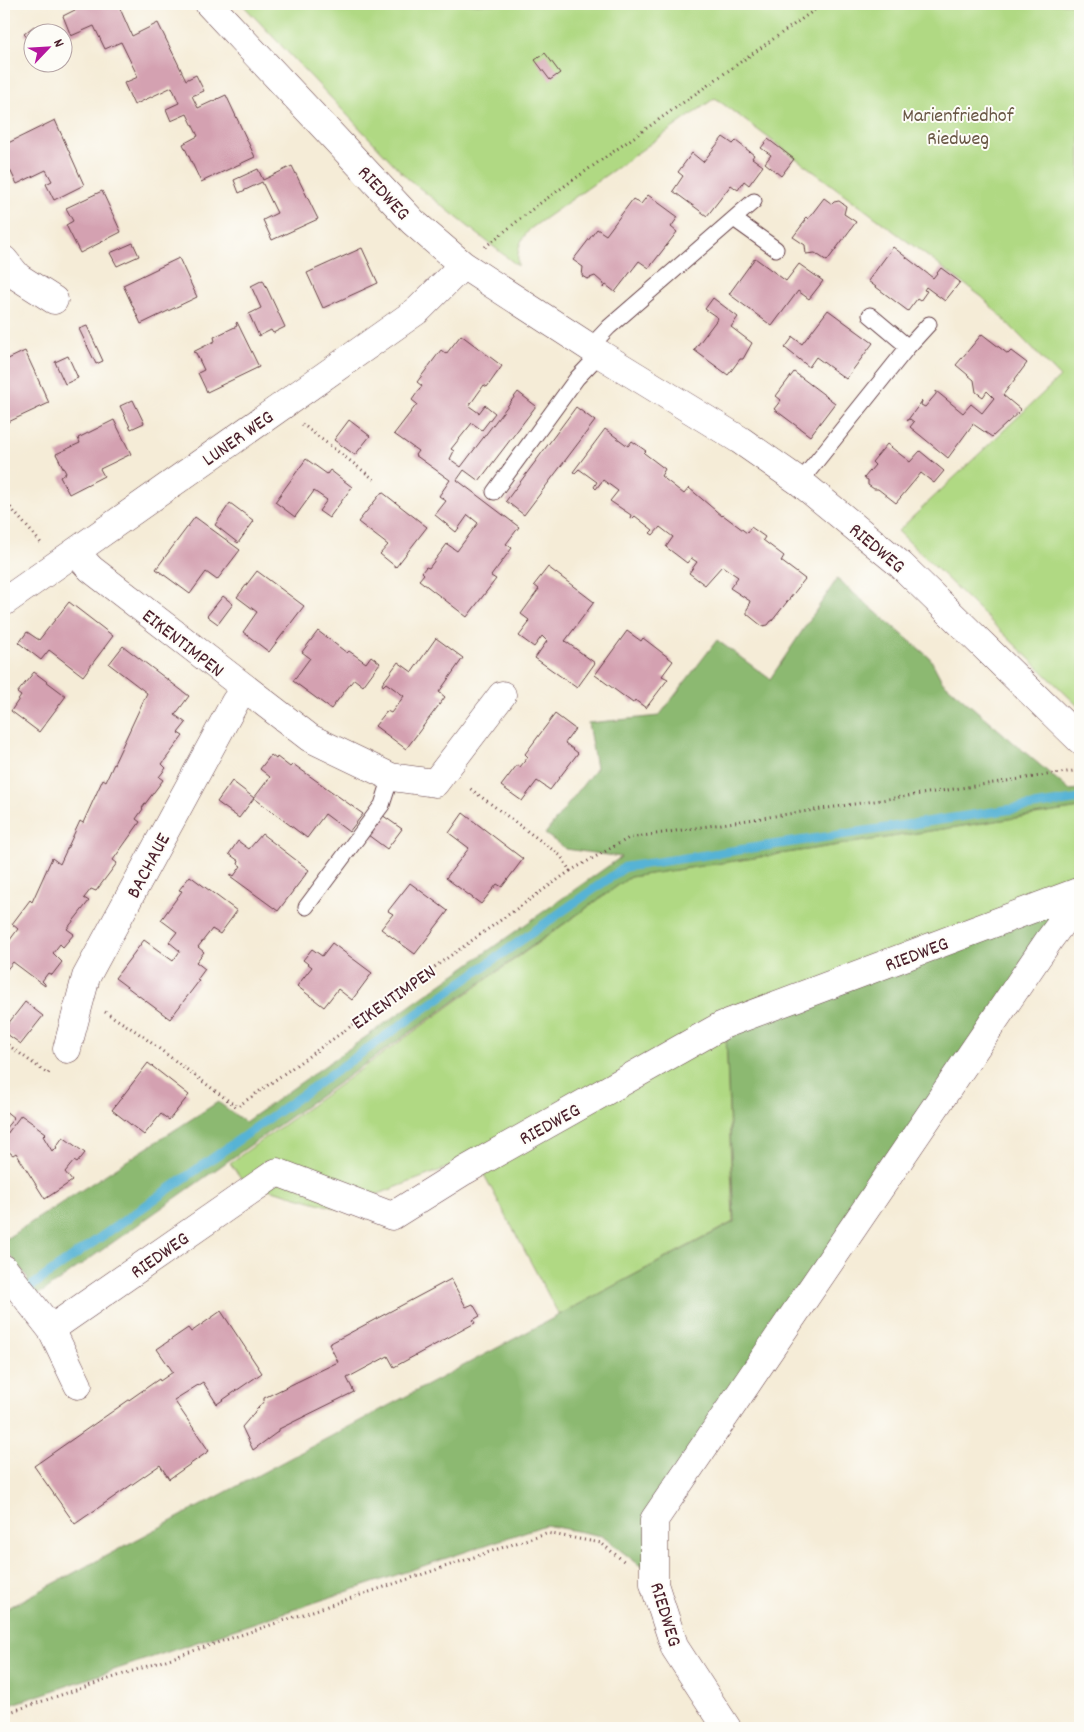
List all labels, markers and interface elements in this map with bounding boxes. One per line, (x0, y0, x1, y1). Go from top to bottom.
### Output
north arrow (22, 22, 72, 72)
text: N (47, 36, 69, 51)
park label: Marienfriedhof Riedweg (902, 103, 1015, 154)
street label: RIEDWEG (350, 160, 416, 228)
street label: LUNER WEG (197, 405, 280, 474)
street label: RIEDWEG (842, 517, 910, 581)
street label: EIKENTIMPEN (135, 603, 229, 685)
street label: BACHAUE (121, 829, 178, 904)
street label: RIEDWEG (881, 931, 953, 981)
street label: EIKENTIMPEN (347, 959, 443, 1038)
street label: RIEDWEG (515, 1097, 586, 1154)
street label: RIEDWEG (126, 1226, 196, 1287)
street label: RIEDWEG (641, 1579, 687, 1651)

